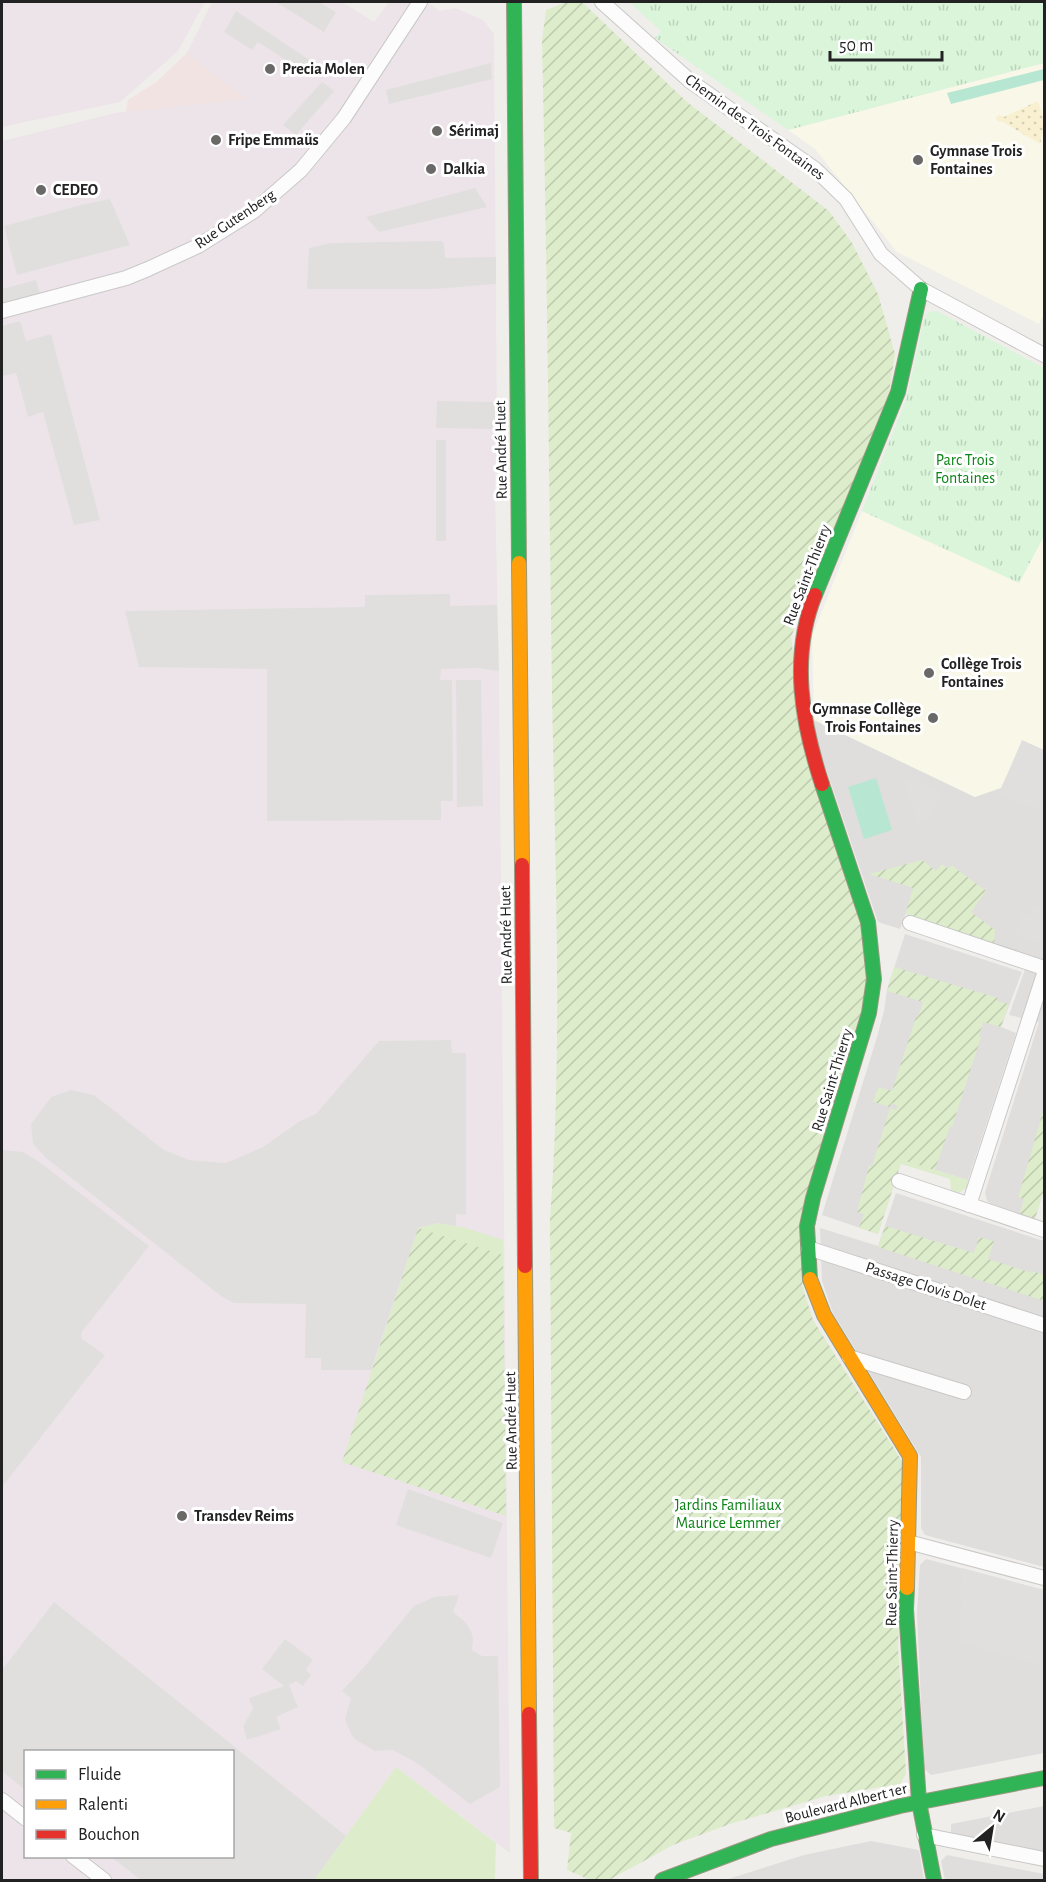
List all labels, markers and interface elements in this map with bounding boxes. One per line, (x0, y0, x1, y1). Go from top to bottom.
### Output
scale bar (830, 24, 942, 62)
text: 50 m (839, 37, 873, 55)
place label: Precia Molen (282, 61, 365, 77)
marker: Precia Molen (263, 62, 277, 76)
street label: Chemin des Trois Fontaines (682, 71, 828, 183)
place label: Sérimaj (449, 123, 499, 140)
marker: Sérimaj (430, 124, 444, 138)
place label: Fripe Emmaüs (228, 132, 319, 148)
marker: Fripe Emmaüs (209, 133, 223, 147)
place label: Gymnase Trois Fontaines (930, 143, 1022, 177)
marker: Gymnase Trois Fontaines (911, 153, 925, 167)
place label: Dalkia (443, 161, 485, 177)
marker: Dalkia (424, 162, 438, 176)
place label: CEDEO (53, 182, 98, 198)
marker: CEDEO (34, 183, 48, 197)
street label: Rue Gutenberg (192, 186, 278, 252)
street label: Rue André Huet (492, 400, 510, 500)
park label: Parc Trois Fontaines (935, 452, 995, 486)
street label: Rue Saint-Thierry (780, 522, 835, 628)
place label: Collège Trois Fontaines (941, 656, 1022, 690)
marker: Collège Trois Fontaines (922, 666, 936, 680)
place label: Gymnase Collège Trois Fontaines (812, 701, 921, 735)
marker: Gymnase Collège Trois Fontaines (926, 711, 940, 725)
street label: Rue André Huet (497, 885, 515, 985)
street label: Rue Saint-Thierry (809, 1026, 856, 1134)
street label: Passage Clovis Dolet (864, 1259, 988, 1313)
street label: Rue André Huet (502, 1371, 520, 1471)
park label: Jardins Familiaux Maurice Lemmer (675, 1497, 781, 1531)
place label: Transdev Reims (194, 1508, 294, 1524)
marker: Transdev Reims (175, 1509, 189, 1523)
street label: Rue Saint-Thierry (883, 1519, 902, 1627)
legend (24, 1750, 234, 1858)
text: Fluide (78, 1766, 121, 1784)
street label: Boulevard Albert 1er (783, 1780, 910, 1826)
text: Ralenti (78, 1796, 128, 1814)
north arrow (962, 1798, 1022, 1858)
text: N (990, 1806, 1008, 1826)
text: Bouchon (78, 1826, 140, 1844)

